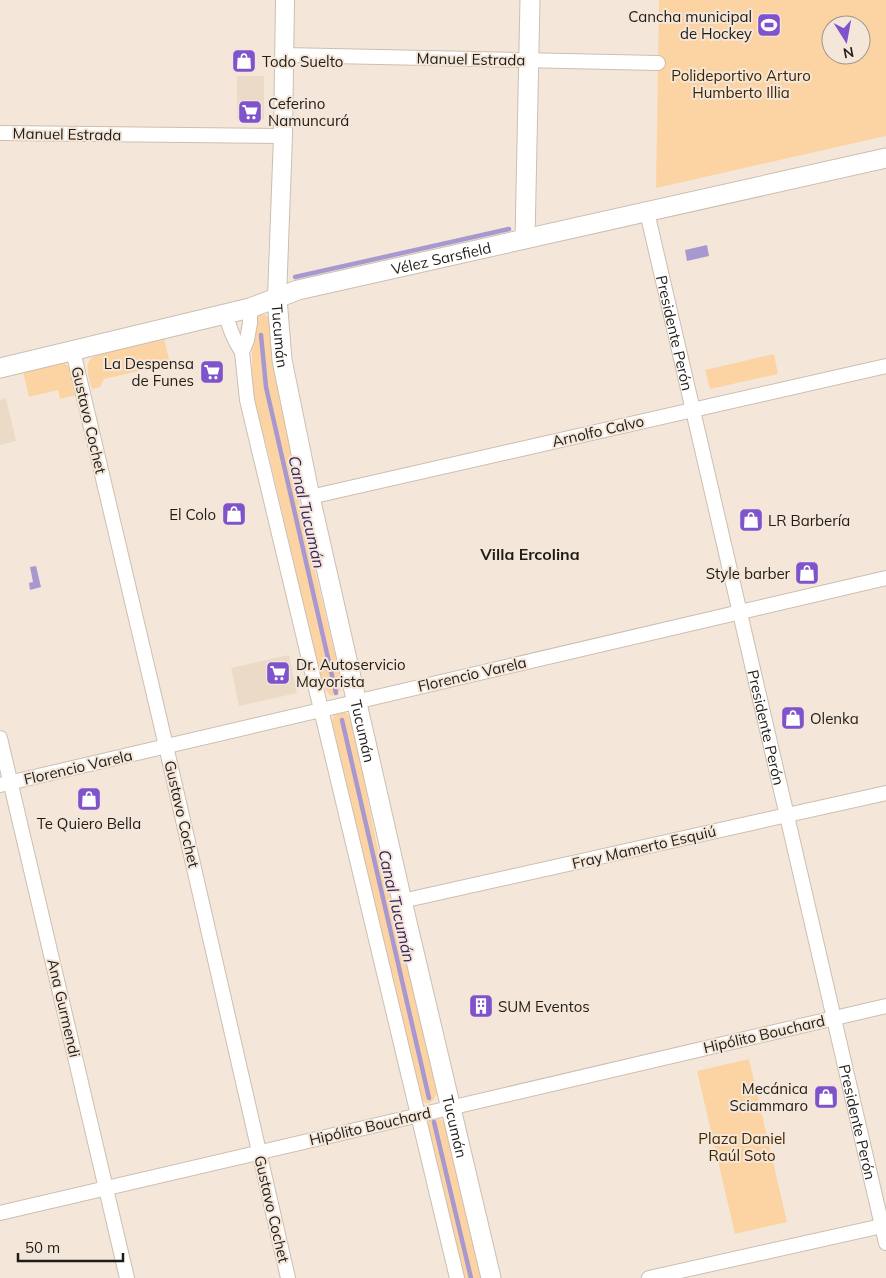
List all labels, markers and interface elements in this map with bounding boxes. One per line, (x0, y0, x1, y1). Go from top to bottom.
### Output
place label: Cancha municipal de Hockey (628, 7, 752, 43)
sports icon: Cancha municipal de Hockey (756, 12, 782, 38)
north arrow (821, 15, 871, 65)
text: N (842, 43, 855, 63)
shop icon: Todo Suelto (231, 48, 257, 74)
street label: Manuel Estrada (417, 49, 525, 69)
place label: Todo Suelto (262, 52, 343, 71)
park label: Polideportivo Arturo Humberto Illia (671, 66, 811, 102)
place label: Ceferino Namuncurá (268, 94, 349, 130)
supermarket icon: Ceferino Namuncurá (237, 99, 263, 125)
street label: Manuel Estrada (13, 124, 121, 144)
street label: Vélez Sarsfield (389, 237, 493, 278)
street label: Presidente Perón (652, 273, 698, 392)
street label: Tucumán (268, 303, 293, 369)
place label: La Despensa de Funes (104, 354, 194, 390)
supermarket icon: La Despensa de Funes (199, 359, 225, 385)
street label: Gustavo Cochet (67, 365, 111, 475)
street label: Arnolfo Calvo (550, 411, 646, 451)
water label: Canal Tucumán (284, 454, 330, 570)
shop icon: El Colo (221, 501, 247, 527)
place label: El Colo (169, 505, 216, 524)
shop icon: LR Barbería (738, 507, 764, 533)
place label: LR Barbería (768, 511, 850, 530)
district label: Villa Ercolina (479, 544, 580, 564)
shop icon: Style barber (794, 560, 820, 586)
place label: Style barber (706, 564, 791, 583)
street label: Florencio Varela (416, 652, 528, 696)
place label: Dr. Autoservicio Mayorista (296, 655, 406, 691)
supermarket icon: Dr. Autoservicio Mayorista (265, 660, 291, 686)
street label: Presidente Perón (744, 668, 789, 787)
street label: Tucumán (347, 698, 380, 764)
shop icon: Olenka (780, 705, 806, 731)
place label: Olenka (810, 709, 859, 728)
street label: Florencio Varela (22, 745, 134, 789)
street label: Gustavo Cochet (160, 759, 204, 869)
shop icon: Te Quiero Bella (76, 786, 102, 812)
place label: Te Quiero Bella (37, 814, 141, 833)
street label: Fray Mamerto Esquiú (570, 821, 718, 873)
water label: Canal Tucumán (374, 848, 420, 964)
street label: Ana Gurmendi (43, 957, 85, 1059)
building icon: SUM Eventos (468, 993, 494, 1019)
place label: SUM Eventos (498, 997, 590, 1016)
street label: Hipólito Bouchard (701, 1011, 827, 1057)
street label: Presidente Perón (835, 1062, 880, 1181)
place label: Mecánica Sciammaro (729, 1079, 808, 1115)
shop icon: Mecánica Sciammaro (813, 1084, 839, 1110)
street label: Tucumán (439, 1093, 472, 1160)
street label: Hipólito Bouchard (307, 1103, 433, 1149)
park label: Plaza Daniel Raúl Soto (698, 1129, 786, 1165)
street label: Gustavo Cochet (250, 1154, 294, 1264)
scale bar (18, 1230, 122, 1262)
text: 50 m (25, 1238, 60, 1257)

